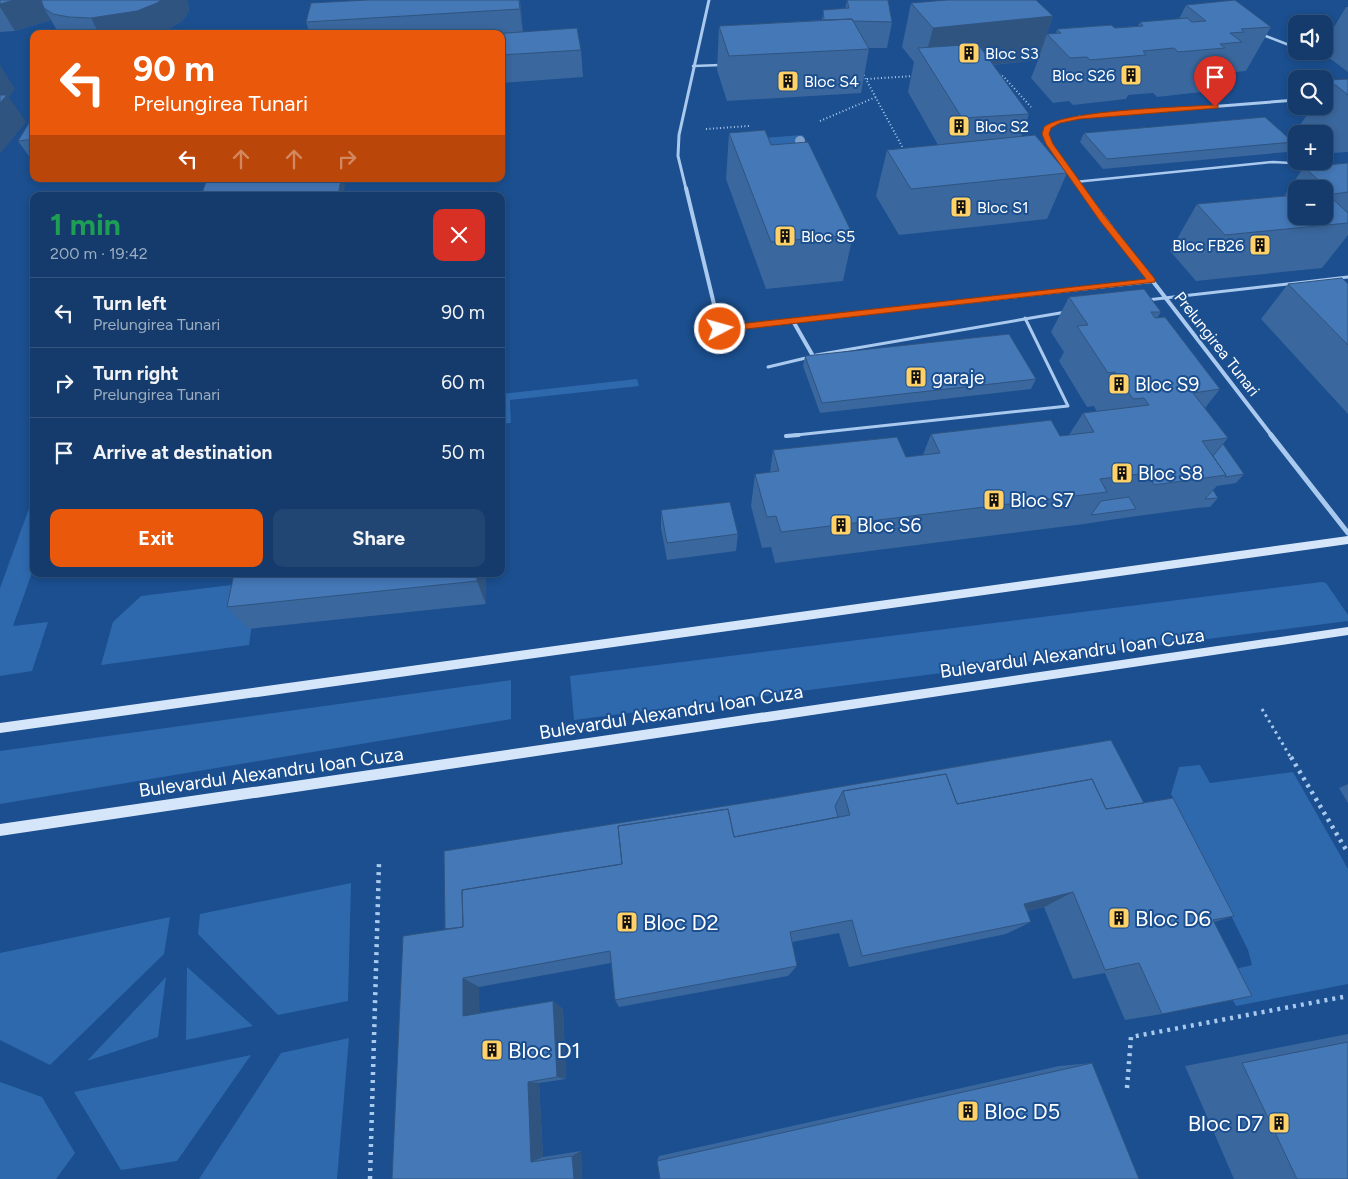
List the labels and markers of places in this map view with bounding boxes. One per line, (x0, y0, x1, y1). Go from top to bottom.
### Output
building icon: Bloc S3 (957, 41, 981, 65)
place label: Bloc S3 (985, 44, 1039, 63)
pin (1194, 56, 1236, 107)
building icon: Bloc S26 (1119, 63, 1143, 87)
place label: Bloc S26 (1052, 66, 1115, 85)
building icon: Bloc S4 (776, 69, 800, 93)
place label: Bloc S4 (804, 72, 859, 91)
building icon: Bloc S2 (947, 114, 971, 138)
place label: Bloc S2 (975, 117, 1029, 136)
building icon: Bloc S1 (949, 195, 973, 219)
place label: Bloc S1 (977, 198, 1029, 217)
building icon: Bloc S5 (773, 224, 797, 248)
place label: Bloc S5 (801, 227, 855, 246)
building icon: Bloc FB26 (1248, 233, 1272, 257)
place label: Bloc FB26 (1172, 236, 1244, 255)
building icon: garaje (904, 365, 928, 389)
place label: garaje (932, 366, 984, 389)
building icon: Bloc S9 (1107, 372, 1131, 396)
place label: Bloc S9 (1135, 373, 1199, 396)
building icon: Bloc S8 (1110, 461, 1134, 485)
place label: Bloc S8 (1138, 462, 1203, 485)
building icon: Bloc S7 (982, 488, 1006, 512)
place label: Bloc S7 (1010, 489, 1074, 512)
building icon: Bloc S6 (829, 513, 853, 537)
place label: Bloc S6 (857, 514, 921, 537)
place label: Bloc D6 (1135, 905, 1211, 932)
building icon: Bloc D6 (1107, 906, 1131, 930)
place label: Bloc D2 (643, 909, 719, 936)
building icon: Bloc D2 (615, 910, 639, 934)
place label: Bloc D1 (508, 1037, 581, 1064)
building icon: Bloc D1 (480, 1038, 504, 1062)
place label: Bloc D5 (984, 1098, 1060, 1125)
building icon: Bloc D5 (956, 1099, 980, 1123)
place label: Bloc D7 (1188, 1110, 1263, 1137)
building icon: Bloc D7 (1267, 1111, 1291, 1135)

